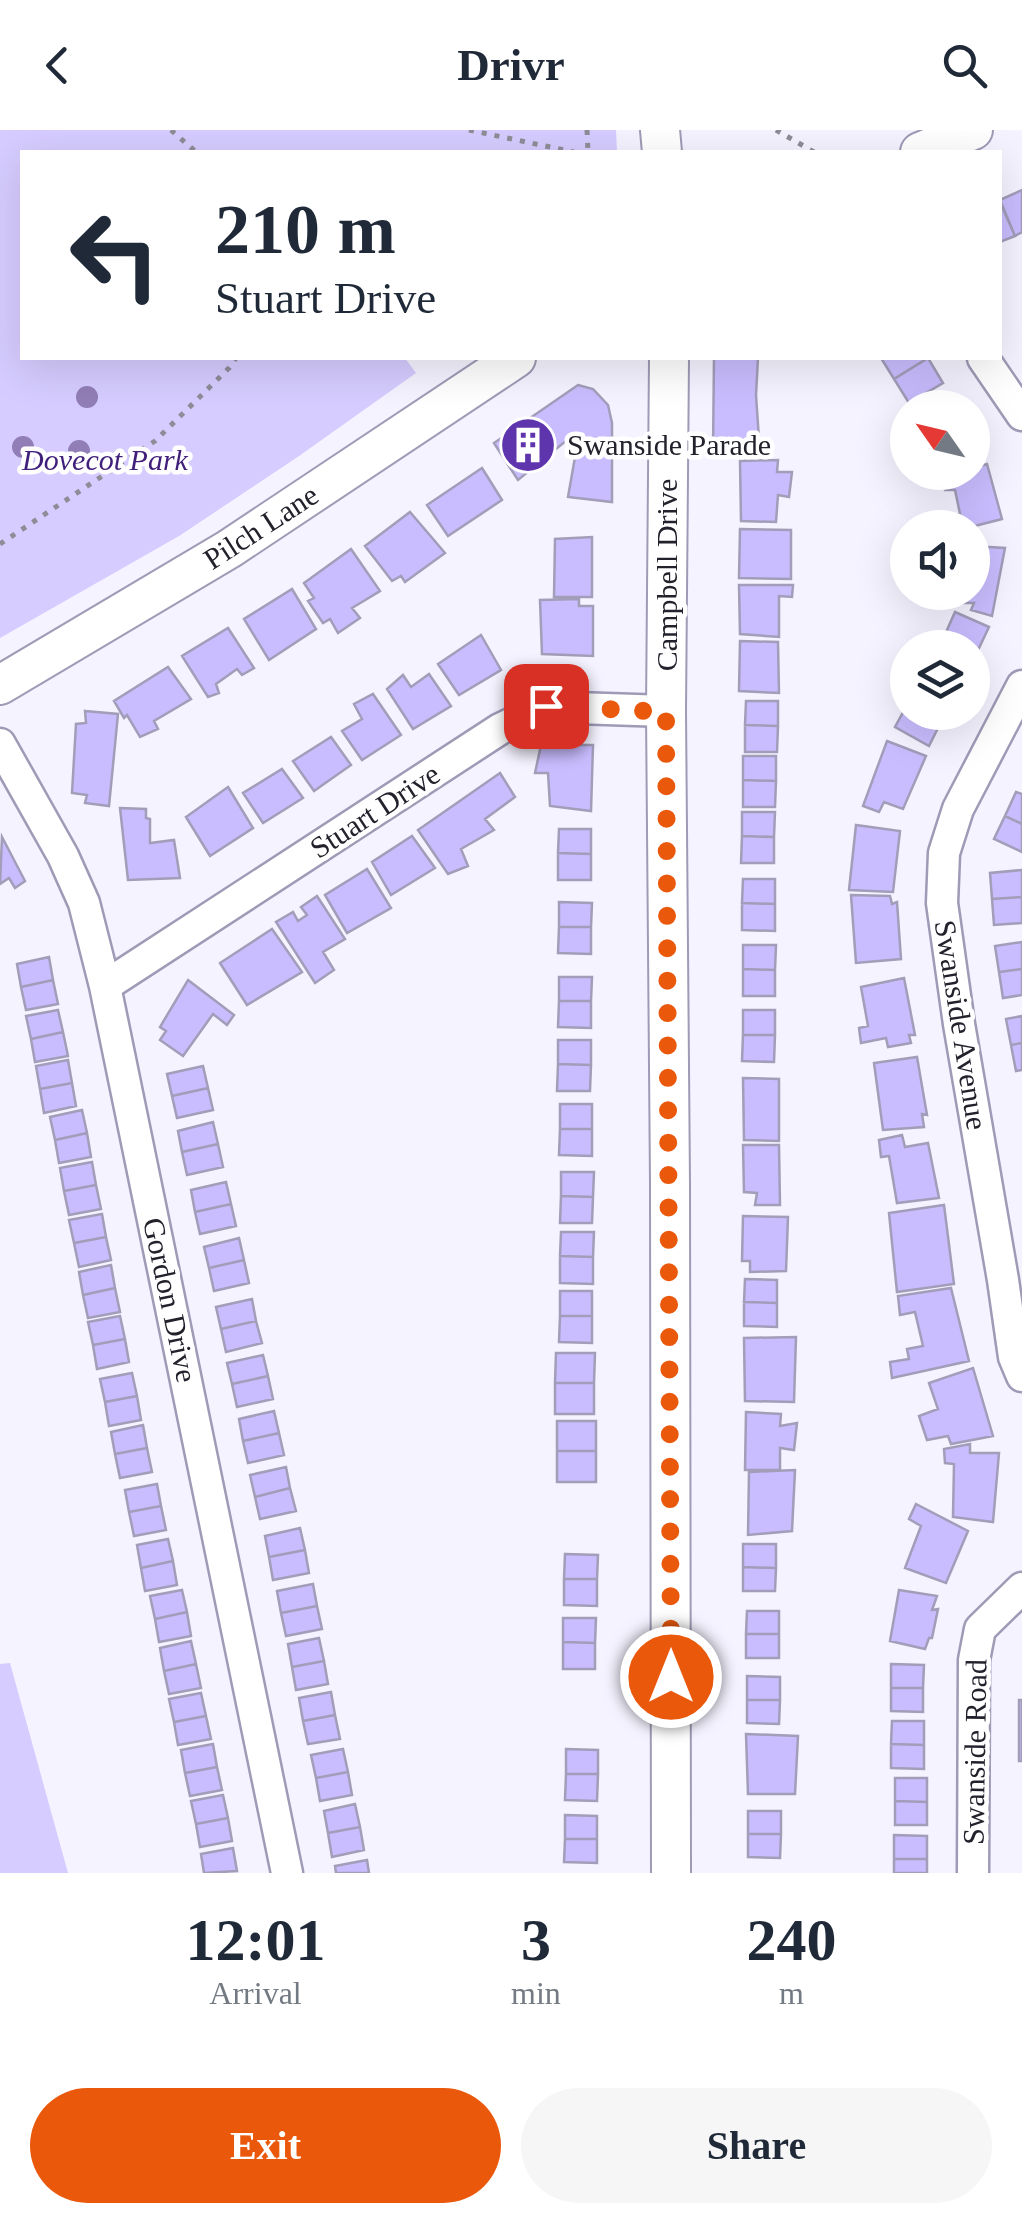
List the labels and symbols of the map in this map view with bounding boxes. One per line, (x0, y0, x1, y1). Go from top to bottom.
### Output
north arrow (890, 390, 990, 490)
building icon: Swanside Parade (498, 415, 558, 475)
place label: Swanside Parade (567, 428, 771, 461)
park label: Dovecot Park (21, 443, 189, 476)
street label: Pilch Lane (198, 478, 324, 576)
street label: Campbell Drive (650, 479, 683, 671)
pin (504, 664, 589, 749)
street label: Stuart Drive (304, 757, 446, 865)
street label: Swanside Avenue (929, 918, 994, 1132)
street label: Gordon Drive (137, 1215, 204, 1385)
position arrow (619, 1625, 723, 1729)
street label: Swanside Road (956, 1659, 993, 1845)

